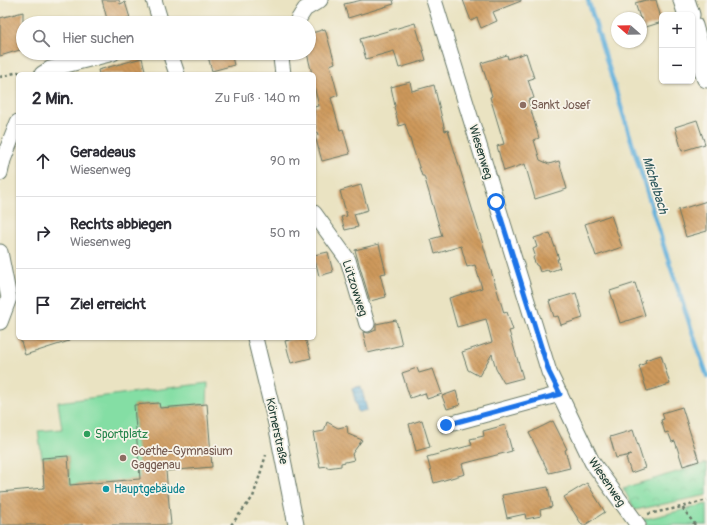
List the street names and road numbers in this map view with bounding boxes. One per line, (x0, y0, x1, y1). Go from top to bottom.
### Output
street label: Wiesenweg (465, 123, 496, 181)
street label: Lützowweg (338, 258, 371, 318)
street label: Körnerstraße (262, 396, 291, 466)
street label: Wiesenweg (585, 455, 629, 510)

